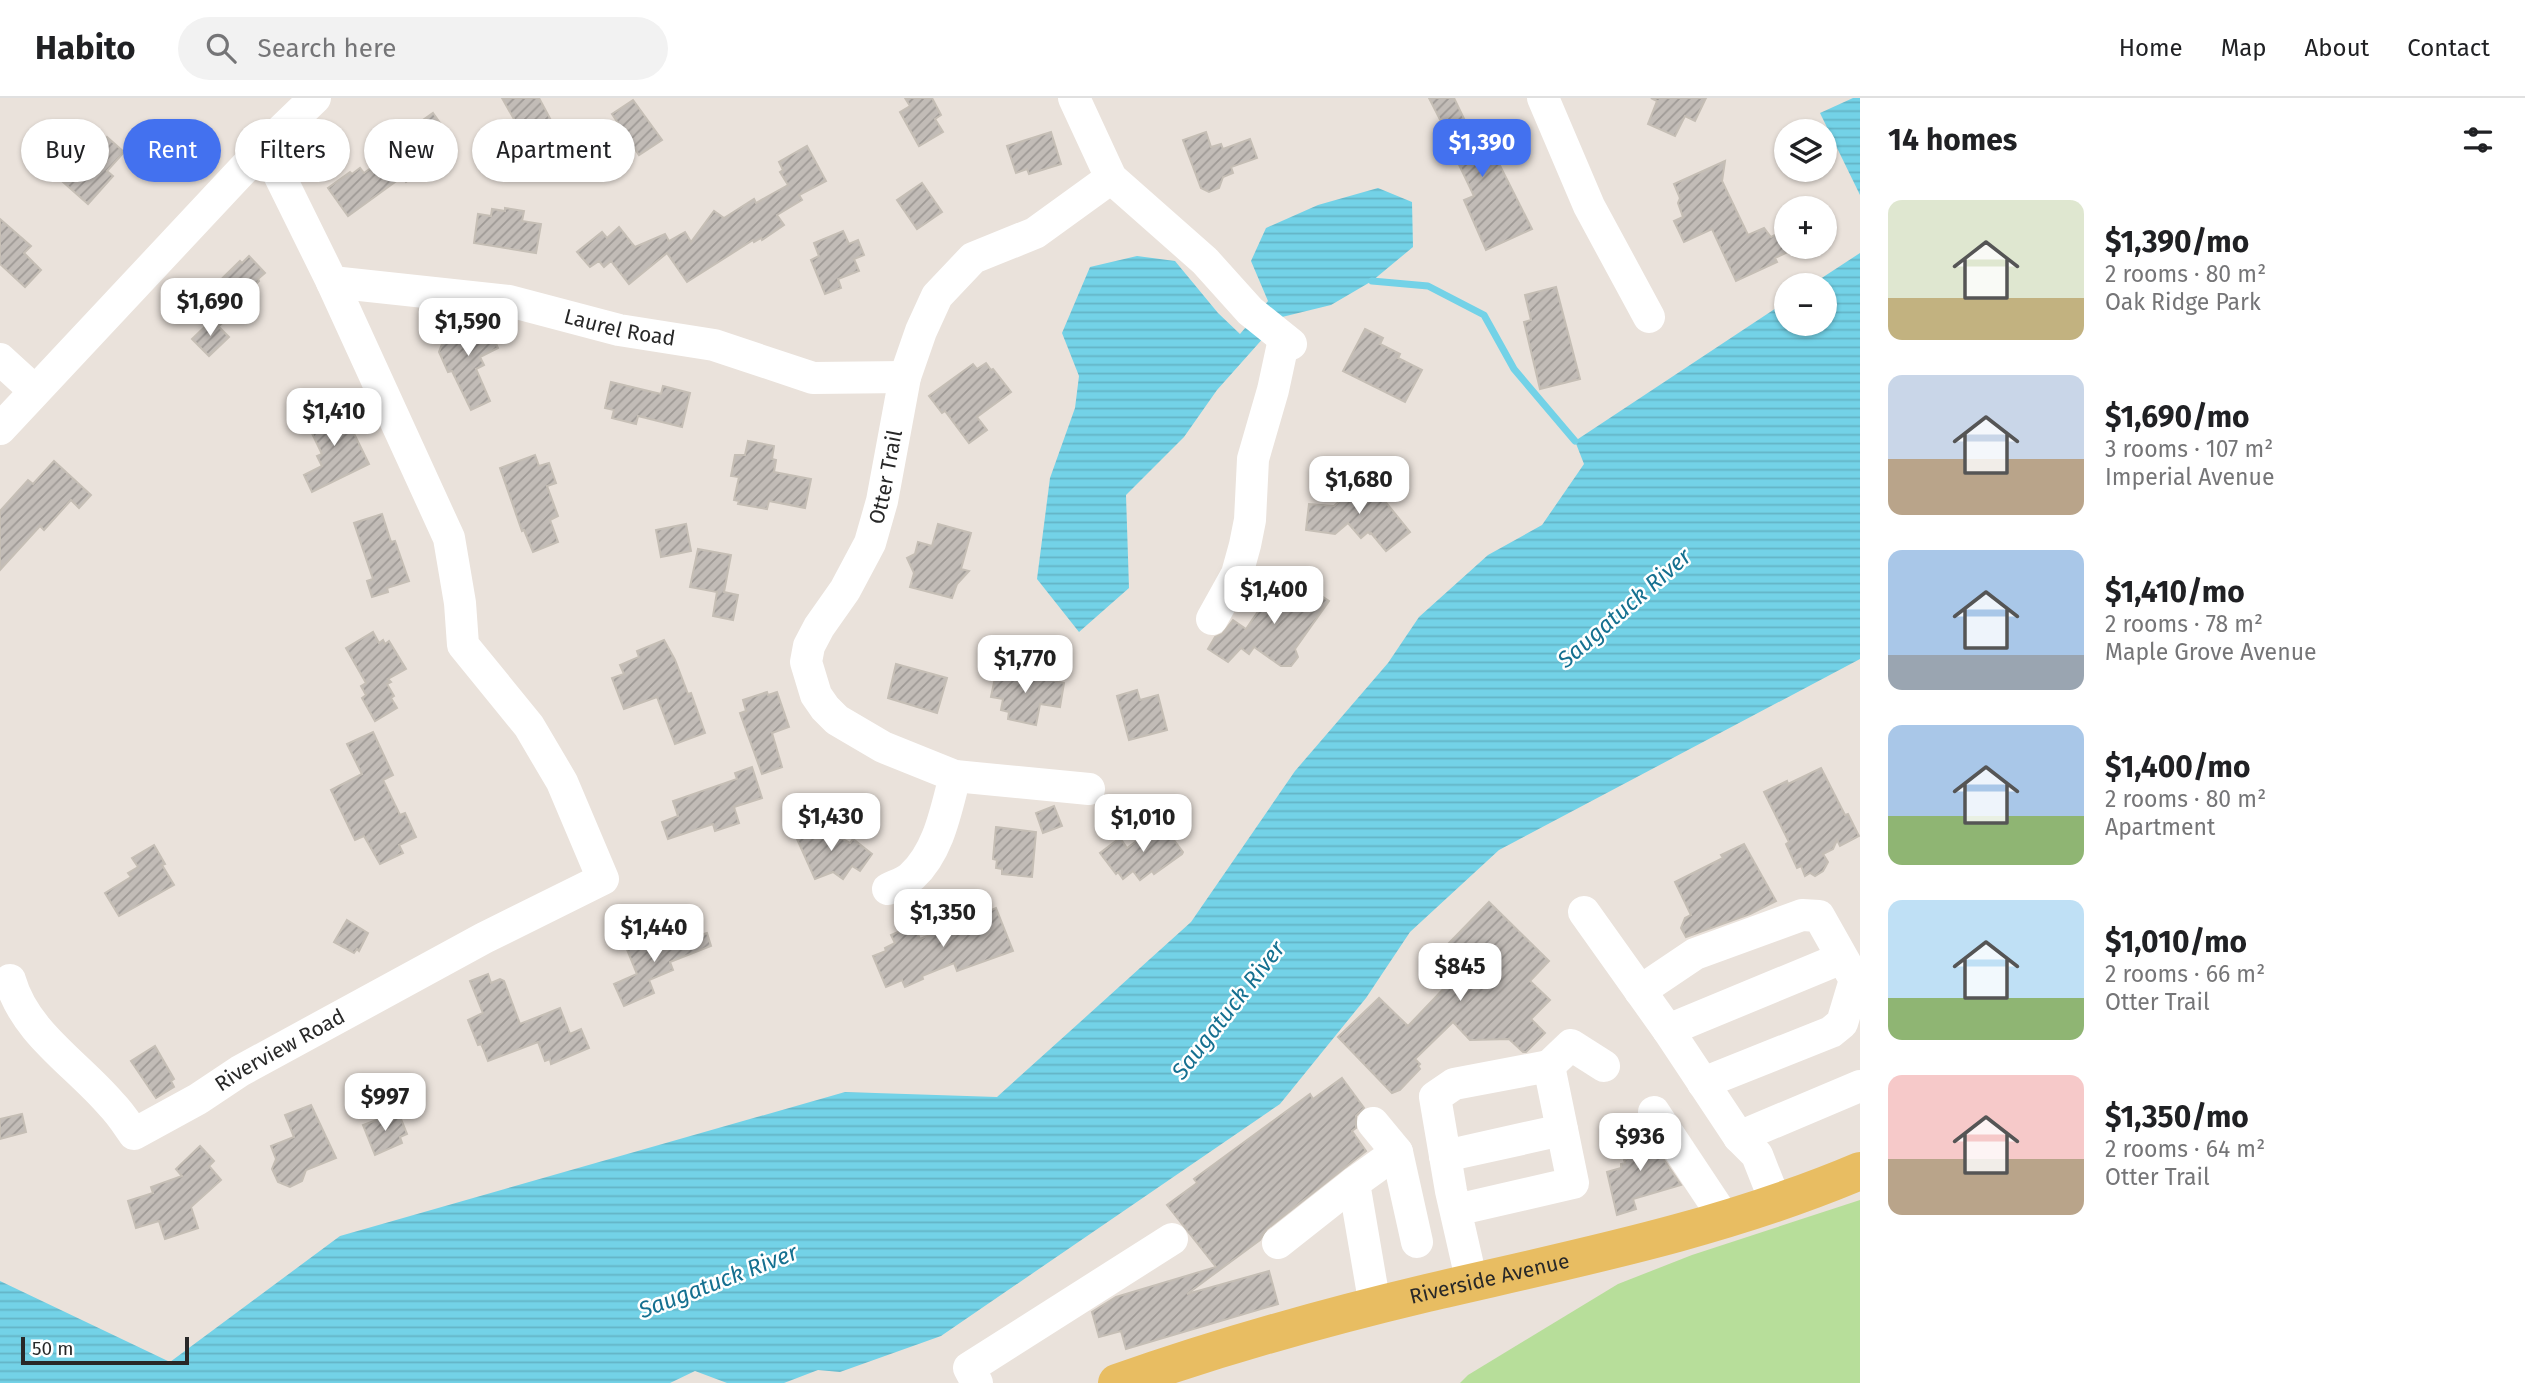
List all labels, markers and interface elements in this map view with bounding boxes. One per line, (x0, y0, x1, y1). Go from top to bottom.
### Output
search box (178, 17, 668, 80)
text: Habito (35, 28, 136, 68)
icon: search (202, 29, 240, 67)
text: Search here (258, 33, 396, 64)
text: Home (2119, 34, 2183, 62)
text: Map (2221, 34, 2267, 62)
text: About (2305, 34, 2369, 62)
text: Contact (2407, 34, 2490, 62)
chip: Buy (21, 119, 109, 182)
chip: Rent (123, 119, 221, 182)
chip: Filters (235, 119, 350, 182)
chip: New (364, 119, 458, 182)
chip: Apartment (472, 119, 635, 182)
map controls (1774, 119, 1837, 336)
button: layers (1774, 119, 1837, 182)
pin: $1,390 (1425, 120, 1539, 179)
icon: filters (2459, 121, 2497, 159)
text: 14 homes (1888, 122, 2017, 158)
text: $1,390 (1449, 128, 1515, 156)
button: + (1774, 196, 1837, 259)
text: $1,390/mo (2105, 224, 2249, 260)
icon: home (1944, 228, 2028, 312)
text: 2 rooms · 80 m² (2105, 260, 2266, 288)
button: − (1774, 273, 1837, 336)
pin: $1,690 (153, 278, 267, 338)
text: $1,690 (177, 287, 243, 315)
text: Oak Ridge Park (2105, 288, 2261, 316)
pin: $1,590 (411, 299, 525, 358)
street label: Laurel Road (561, 303, 677, 352)
text: $1,590 (435, 307, 501, 335)
pin: $1,410 (277, 388, 391, 448)
text: $1,410 (303, 397, 365, 425)
text: $1,690/mo (2105, 399, 2250, 435)
icon: home (1944, 403, 2028, 487)
street label: Otter Trail (863, 428, 908, 527)
text: 3 rooms · 107 m² (2105, 435, 2273, 463)
pin: $1,680 (1302, 456, 1416, 516)
text: Imperial Avenue (2105, 463, 2275, 491)
text: $1,680 (1325, 465, 1393, 493)
water label: Saugatuck River (1551, 542, 1697, 674)
pin: $1,400 (1217, 566, 1331, 626)
text: $1,410/mo (2105, 574, 2245, 610)
text: $1,400 (1240, 575, 1308, 603)
icon: home (1944, 578, 2028, 662)
text: 2 rooms · 78 m² (2105, 610, 2263, 638)
pin: $1,770 (968, 636, 1082, 695)
text: Maple Grove Avenue (2105, 638, 2317, 666)
text: $1,770 (994, 644, 1056, 672)
text: $1,400/mo (2105, 749, 2250, 785)
icon: home (1944, 753, 2028, 837)
text: 2 rooms · 80 m² (2105, 785, 2266, 813)
pin: $1,430 (774, 794, 888, 853)
pin: $1,010 (1086, 794, 1200, 854)
text: $1,430 (798, 802, 864, 830)
text: $1,010 (1111, 803, 1175, 831)
text: Apartment (2105, 813, 2215, 841)
pin: $1,350 (886, 890, 1000, 949)
text: $1,350 (910, 898, 976, 926)
pin: $1,440 (597, 904, 711, 964)
text: $1,440 (621, 913, 687, 941)
text: $1,010/mo (2105, 924, 2247, 960)
icon: home (1944, 928, 2028, 1012)
water label: Saugatuck River (1165, 934, 1291, 1086)
pin: $845 (1419, 944, 1501, 1003)
text: $845 (1434, 952, 1486, 980)
text: 2 rooms · 66 m² (2105, 960, 2265, 988)
text: Otter Trail (2105, 988, 2210, 1016)
street label: Riverview Road (210, 1003, 350, 1097)
pin: $997 (344, 1074, 426, 1133)
text: $997 (361, 1082, 409, 1110)
text: $1,350/mo (2105, 1099, 2249, 1135)
icon: home (1944, 1103, 2028, 1187)
pin: $936 (1599, 1114, 1681, 1173)
text: $936 (1615, 1122, 1665, 1150)
text: 2 rooms · 64 m² (2105, 1135, 2265, 1163)
text: Otter Trail (2105, 1163, 2210, 1191)
water label: Saugatuck River (634, 1237, 803, 1325)
street label: Riverside Avenue (1407, 1248, 1572, 1310)
scale bar (21, 1334, 189, 1366)
text: 50 m (32, 1337, 73, 1360)

